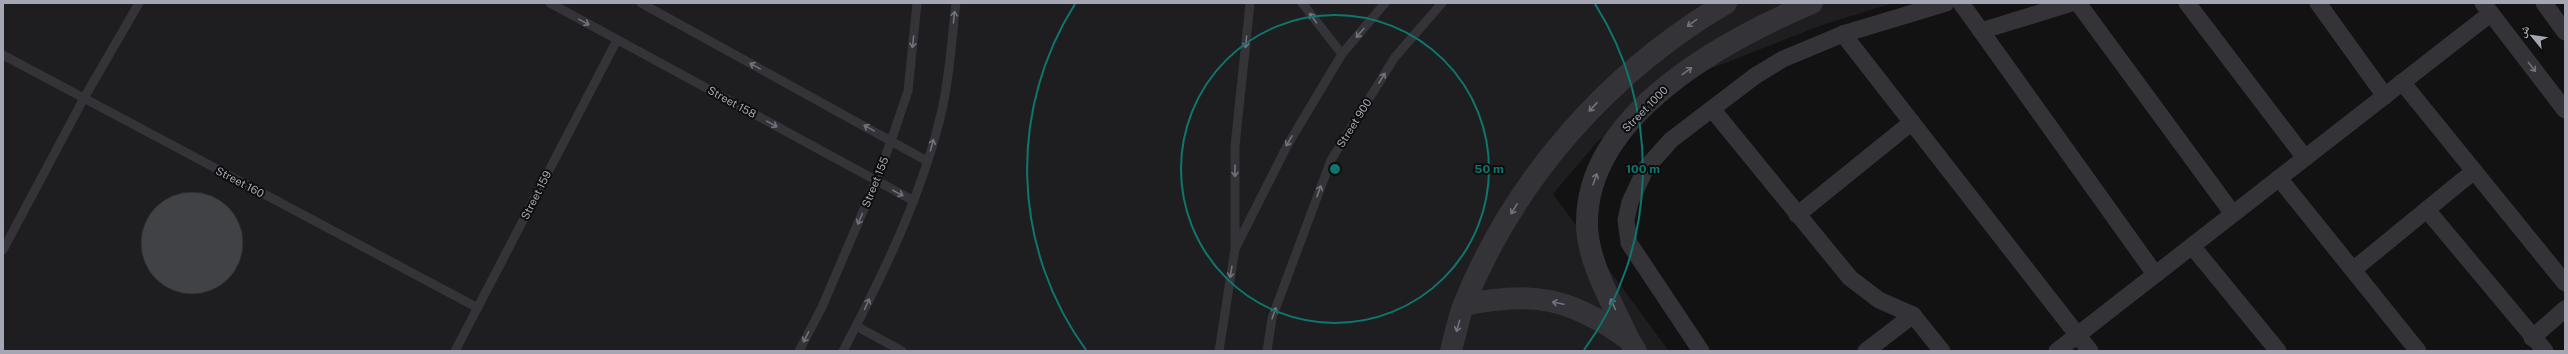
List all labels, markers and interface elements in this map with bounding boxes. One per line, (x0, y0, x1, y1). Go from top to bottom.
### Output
one-way arrow (951, 11, 958, 24)
one-way arrow (1308, 12, 1317, 23)
north arrow (2512, 16, 2552, 56)
one-way arrow (578, 18, 590, 26)
one-way arrow (1687, 19, 1698, 27)
text: ش (2515, 23, 2533, 40)
one-way arrow (1356, 27, 1365, 37)
one-way arrow (909, 35, 917, 48)
one-way arrow (1242, 35, 1249, 48)
one-way arrow (749, 61, 761, 69)
one-way arrow (2527, 62, 2536, 73)
one-way arrow (1681, 67, 1692, 75)
one-way arrow (1378, 73, 1386, 84)
street label: Street 158 (706, 84, 758, 120)
street label: Street 1000 (1620, 84, 1670, 134)
street label: Street 900 (1334, 96, 1374, 150)
one-way arrow (1588, 102, 1598, 112)
one-way arrow (766, 121, 778, 129)
one-way arrow (863, 124, 875, 132)
one-way arrow (1285, 135, 1293, 147)
one-way arrow (929, 138, 936, 151)
street label: Street 155 (859, 155, 891, 209)
centre of rings (1328, 162, 1342, 176)
text: 50 m (1474, 162, 1504, 176)
text: 100 m (1626, 162, 1660, 176)
street label: Street 160 (214, 164, 266, 200)
one-way arrow (1231, 164, 1239, 177)
street label: Street 159 (519, 168, 553, 221)
one-way arrow (1592, 174, 1600, 186)
one-way arrow (1316, 185, 1324, 197)
one-way arrow (892, 190, 904, 197)
one-way arrow (1509, 203, 1517, 215)
one-way arrow (856, 212, 863, 224)
one-way arrow (1227, 265, 1235, 278)
one-way arrow (864, 298, 871, 310)
one-way arrow (1552, 298, 1565, 306)
one-way arrow (1609, 298, 1616, 310)
one-way arrow (1271, 306, 1278, 319)
one-way arrow (1454, 319, 1461, 332)
one-way arrow (802, 331, 809, 343)

